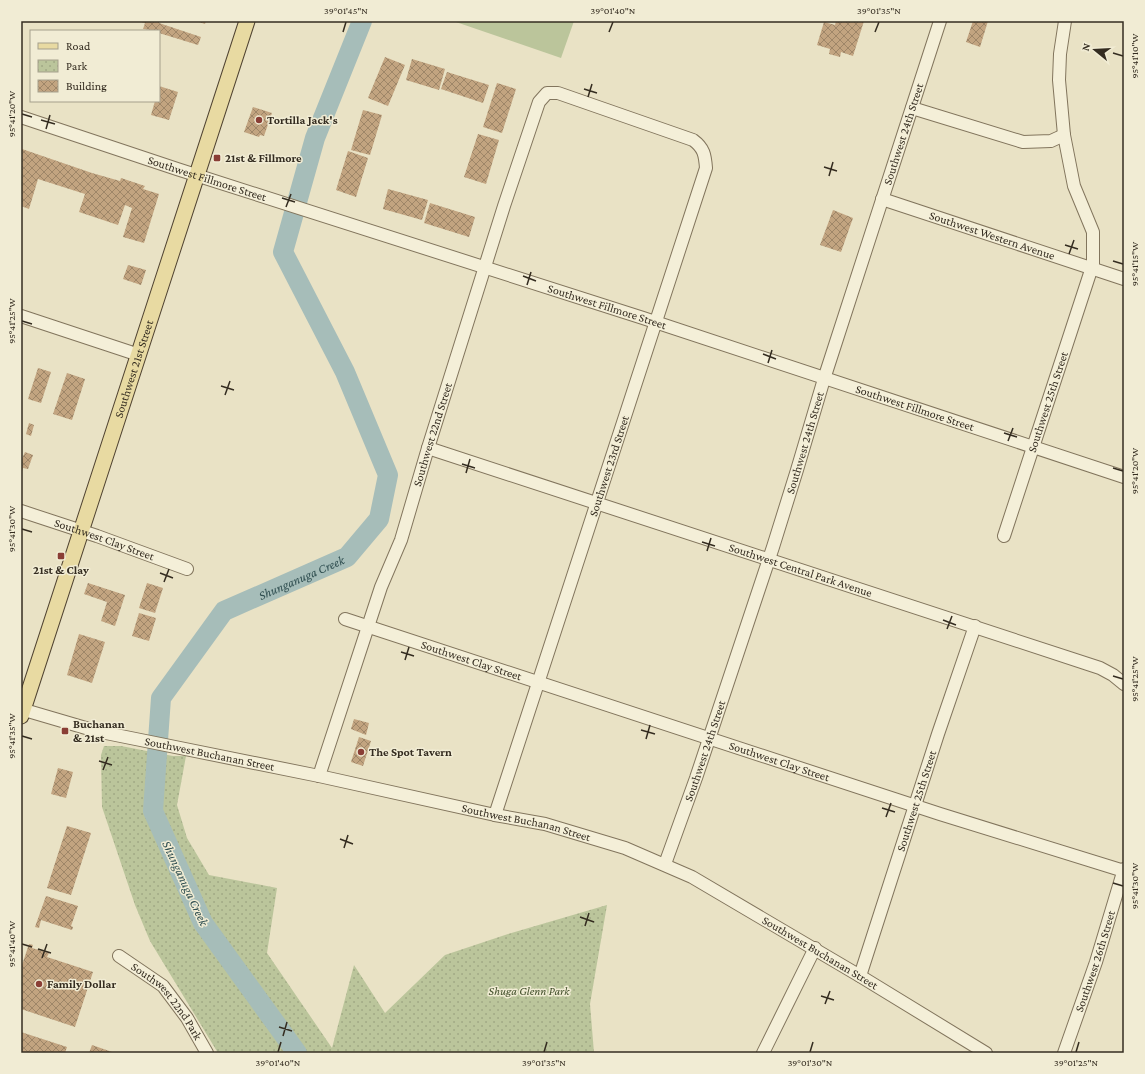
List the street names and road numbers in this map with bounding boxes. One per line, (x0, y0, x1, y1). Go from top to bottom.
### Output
street label: Southwest 24th Street (880, 80, 927, 187)
street label: Southwest Fillmore Street (146, 153, 269, 204)
street label: Southwest Western Avenue (928, 208, 1057, 263)
street label: Southwest Fillmore Street (546, 281, 669, 333)
street label: Southwest 21st Street (111, 317, 157, 420)
street label: Southwest 25th Street (1025, 349, 1071, 454)
street label: Southwest 22nd Street (410, 380, 455, 488)
street label: Southwest Fillmore Street (854, 382, 977, 434)
street label: Southwest 24th Street (783, 389, 827, 496)
street label: Southwest 23rd Street (586, 413, 632, 518)
street label: Southwest Clay Street (53, 515, 157, 564)
street label: Southwest Central Park Avenue (727, 540, 874, 600)
street label: Southwest Clay Street (419, 637, 524, 684)
street label: Southwest 24th Street (681, 697, 729, 803)
street label: Southwest Buchanan Street (143, 734, 277, 774)
street label: Southwest Clay Street (727, 738, 832, 785)
street label: Southwest 25th Street (894, 748, 940, 853)
street label: Southwest Buchanan Street (460, 801, 593, 845)
street label: Southwest 26th Street (1072, 908, 1118, 1014)
street label: Southwest Buchanan Street (760, 913, 881, 993)
street label: Southwest 22nd Park (129, 959, 205, 1043)

